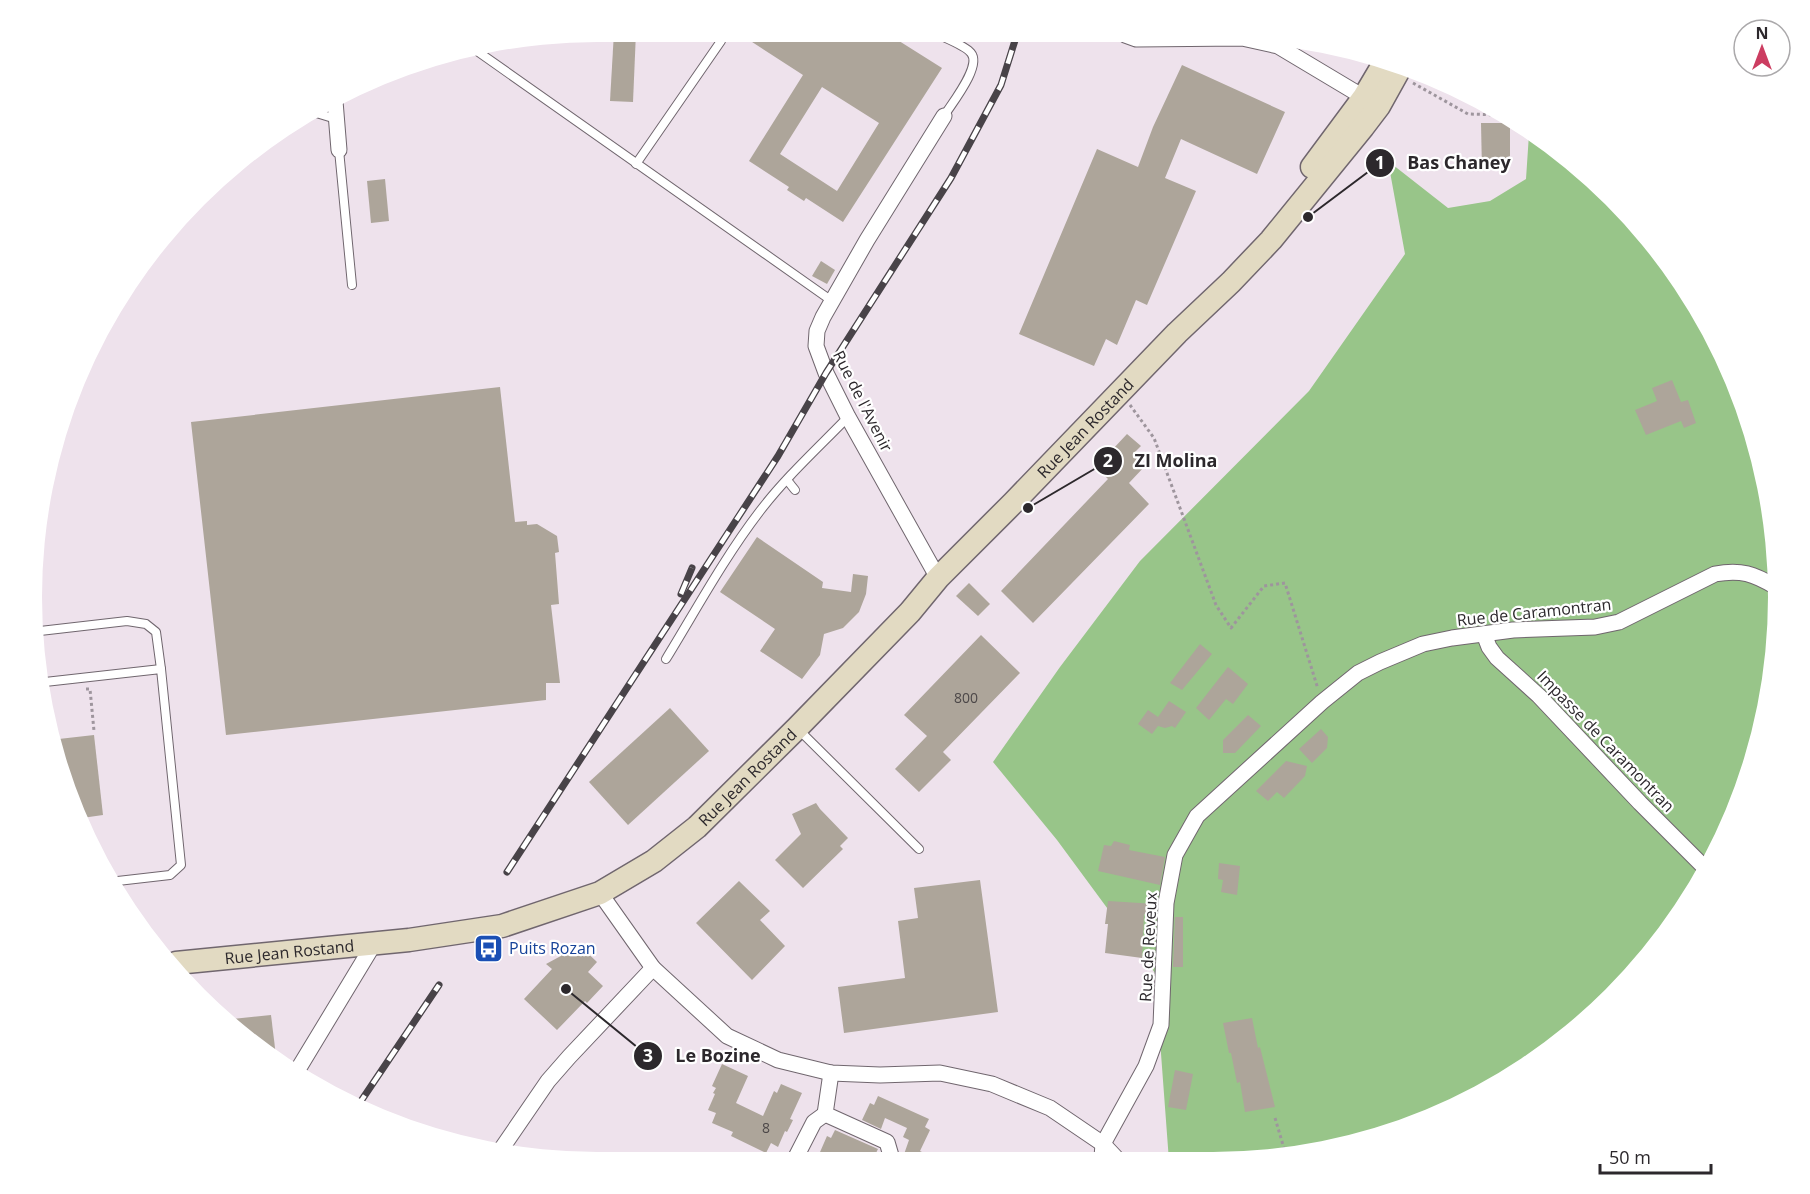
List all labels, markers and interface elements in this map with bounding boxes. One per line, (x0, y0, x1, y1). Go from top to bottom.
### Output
north arrow (1732, 18, 1792, 78)
text: N (1755, 22, 1769, 44)
callout: Bas Chaney (1365, 145, 1523, 181)
text: 1 (1375, 150, 1385, 174)
text: Bas Chaney (1407, 150, 1511, 174)
street label: Rue de l'Avenir (828, 347, 898, 456)
street label: Rue Jean Rostand (1032, 374, 1138, 483)
callout: ZI Molina (1093, 443, 1229, 479)
text: 2 (1103, 448, 1113, 472)
text: ZI Molina (1135, 448, 1217, 472)
street label: Rue de Caramontran (1456, 593, 1612, 631)
street label: Impasse de Caramontran (1532, 665, 1680, 817)
house number: 800 (954, 688, 978, 707)
street label: Rue Jean Rostand (693, 724, 801, 831)
street label: Rue de Reveux (1134, 891, 1162, 1002)
bus stop icon: Puits Rozan (472, 932, 504, 964)
street label: Rue Jean Rostand (224, 934, 355, 969)
place label: Puits Rozan (509, 937, 596, 959)
callout: Le Bozine (633, 1038, 772, 1074)
text: 3 (643, 1043, 653, 1067)
text: Le Bozine (675, 1043, 761, 1067)
house number: 8 (762, 1118, 770, 1137)
scale bar (1600, 1137, 1711, 1175)
text: 50 m (1609, 1145, 1651, 1169)

